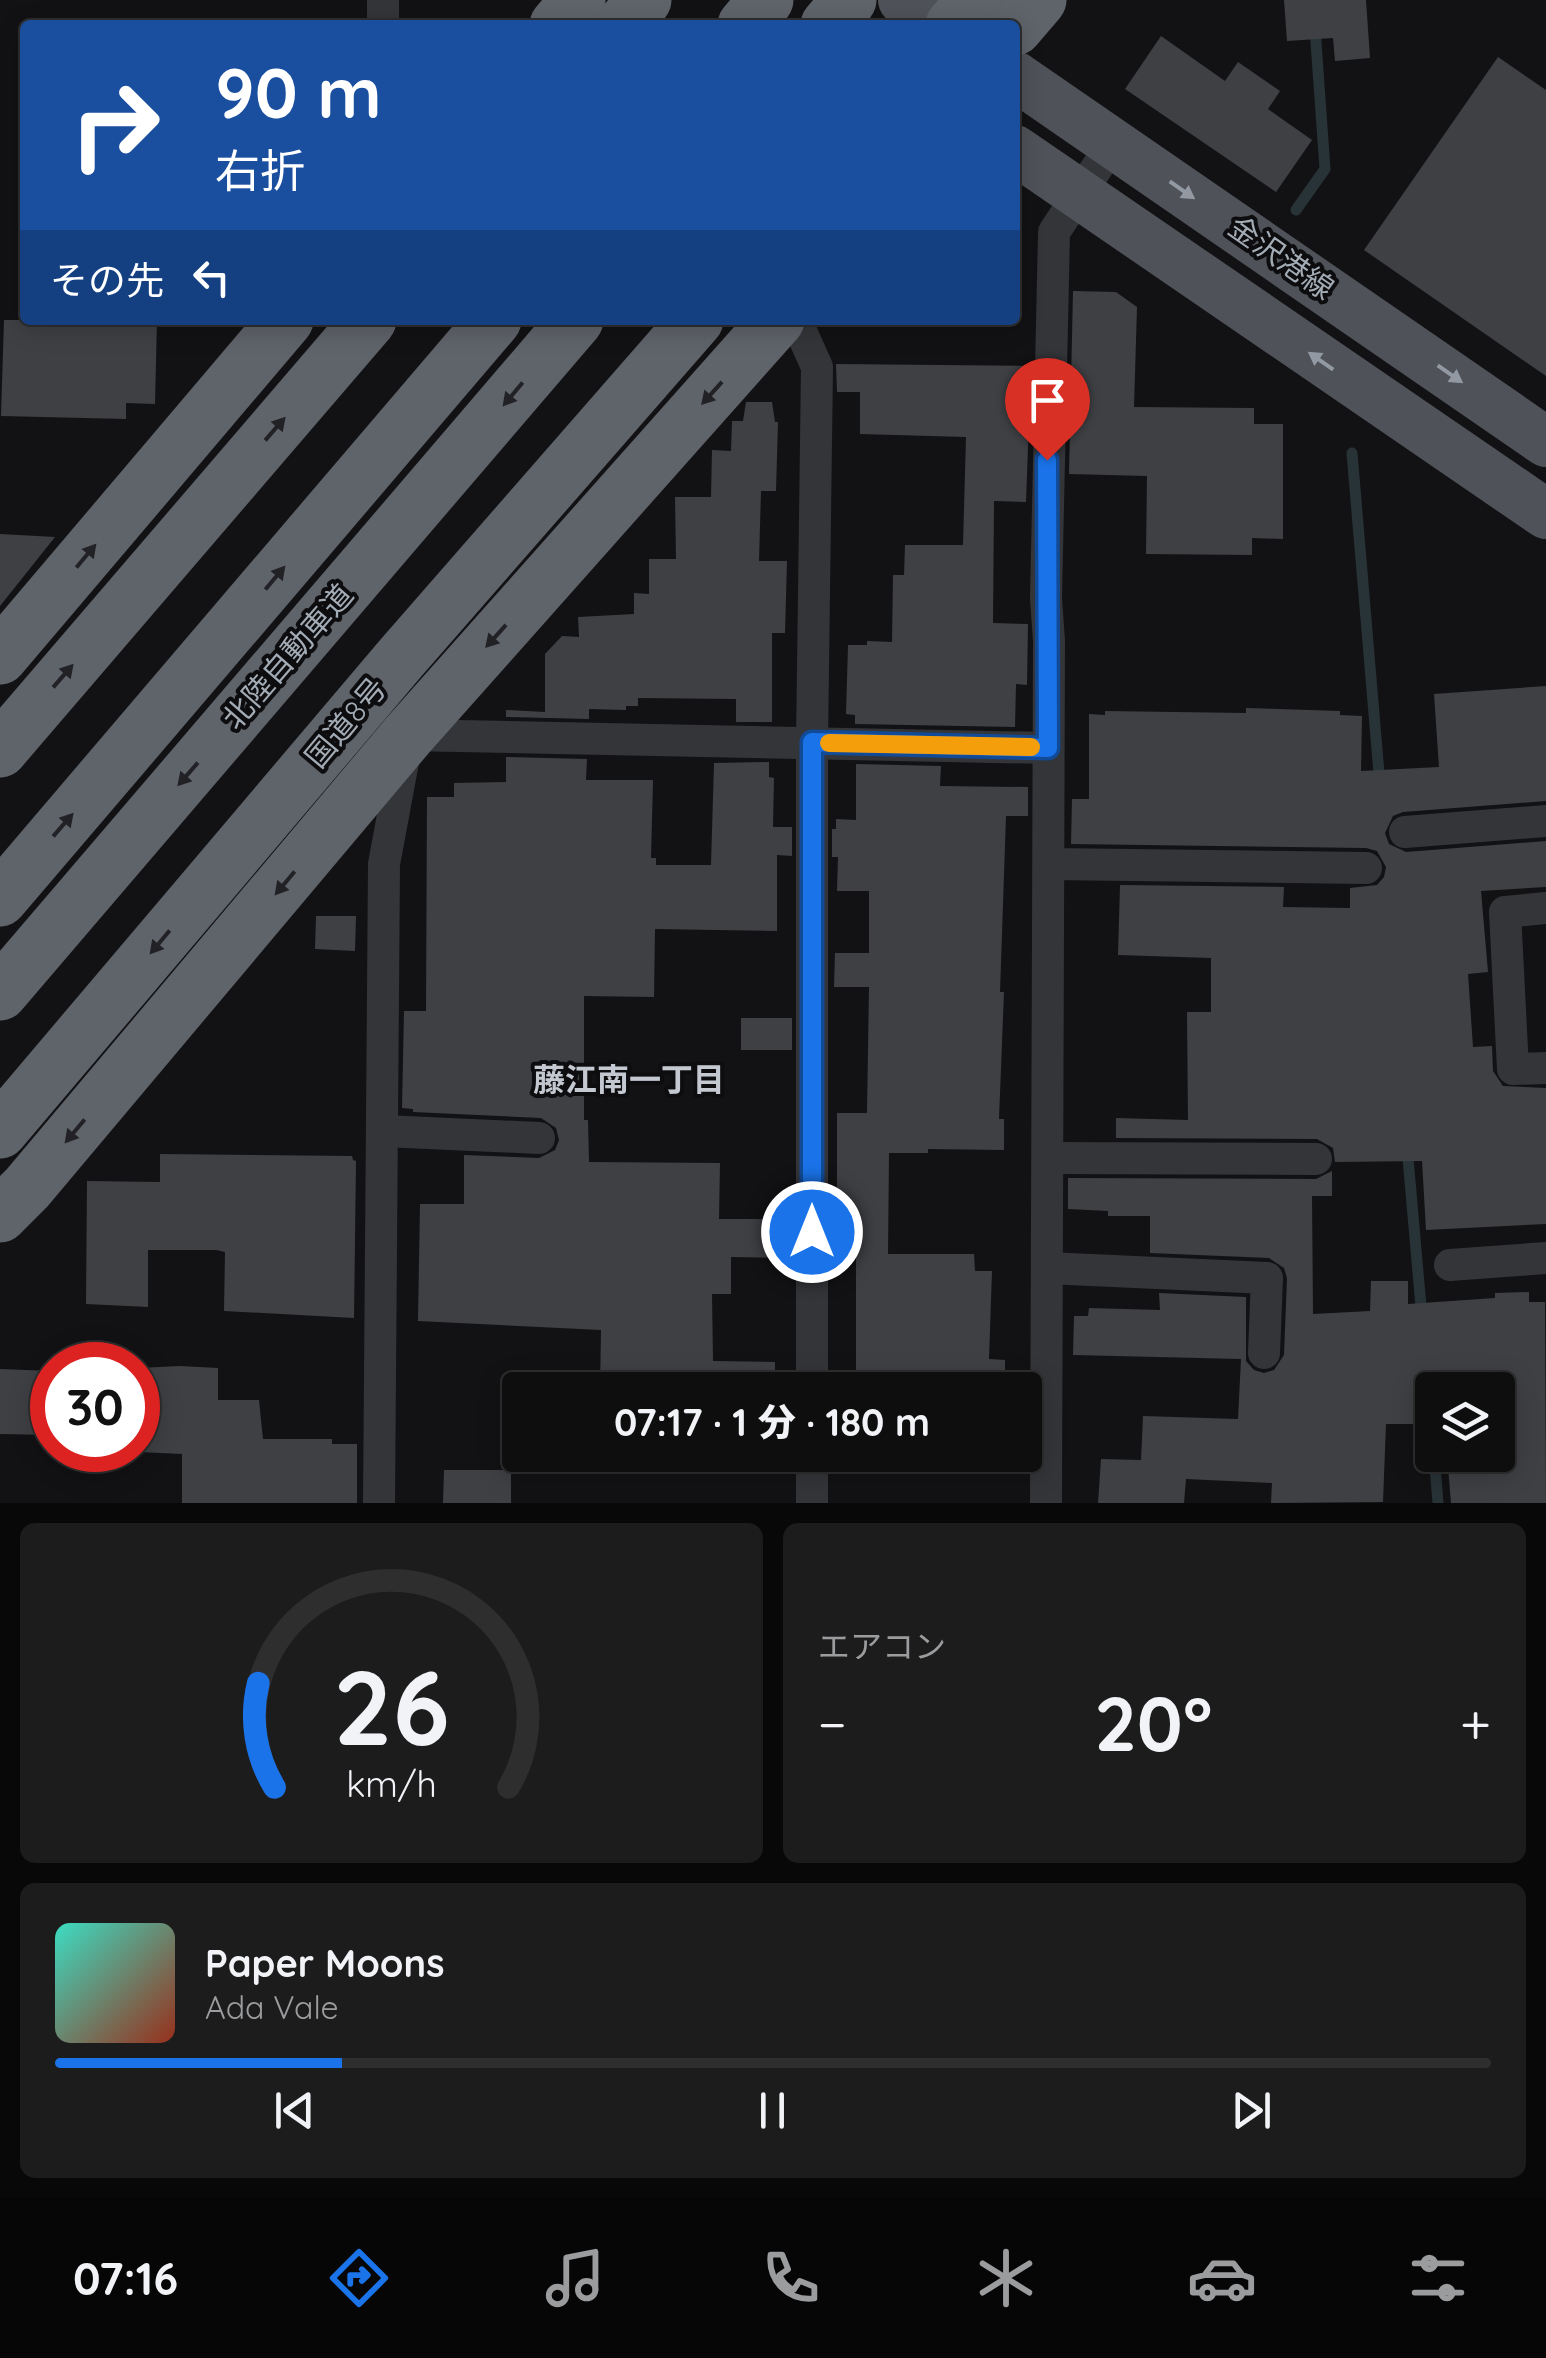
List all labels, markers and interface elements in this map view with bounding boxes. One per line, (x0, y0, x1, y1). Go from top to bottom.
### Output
text: 90 m (215, 48, 382, 136)
icon: right (50, 60, 180, 190)
text: 右折 (215, 142, 305, 198)
one-way arrow (1169, 180, 1196, 199)
street label: 金沢港線 (1222, 207, 1342, 307)
icon: left (184, 250, 239, 305)
text: その先 (50, 256, 164, 304)
one-way arrow (1307, 352, 1334, 371)
pin (1005, 358, 1090, 461)
one-way arrow (1436, 365, 1463, 383)
icon: arrive (1020, 373, 1075, 428)
one-way arrow (502, 381, 524, 406)
one-way arrow (701, 381, 724, 405)
one-way arrow (264, 417, 286, 442)
one-way arrow (74, 543, 96, 568)
one-way arrow (263, 565, 285, 590)
street label: 北陸自動車道 (214, 576, 361, 737)
one-way arrow (486, 623, 508, 648)
one-way arrow (52, 664, 74, 689)
street label: 国道8号 (297, 669, 394, 775)
one-way arrow (177, 762, 199, 787)
one-way arrow (52, 813, 74, 838)
one-way arrow (275, 870, 297, 895)
one-way arrow (149, 929, 171, 954)
district label: 藤江南一丁目 (533, 1059, 725, 1099)
one-way arrow (64, 1118, 86, 1143)
position arrow (760, 1180, 864, 1284)
speed limit sign: 30 (30, 1342, 160, 1472)
map controls (1415, 1372, 1515, 1472)
button: layers (1415, 1372, 1515, 1472)
text: 07:17 · 1 分 · 180 m (614, 1398, 930, 1446)
text: エアコン (818, 1626, 946, 1666)
text: 26 (333, 1641, 450, 1771)
text: 20° (1094, 1676, 1212, 1770)
text: − (818, 1689, 847, 1758)
text: + (1460, 1689, 1491, 1758)
text: km/h (346, 1761, 437, 1806)
text: Paper Moons (205, 1939, 445, 1987)
text: Ada Vale (205, 1987, 339, 2027)
icon: previous (267, 2083, 322, 2138)
icon: pause (745, 2083, 800, 2138)
icon: next (1224, 2083, 1279, 2138)
icon: directions (324, 2243, 394, 2313)
icon: music (540, 2243, 610, 2313)
icon: phone (756, 2243, 826, 2313)
icon: climate (971, 2243, 1041, 2313)
icon: car (1187, 2243, 1257, 2313)
icon: filters (1403, 2243, 1473, 2313)
text: 07:16 (73, 2250, 178, 2306)

